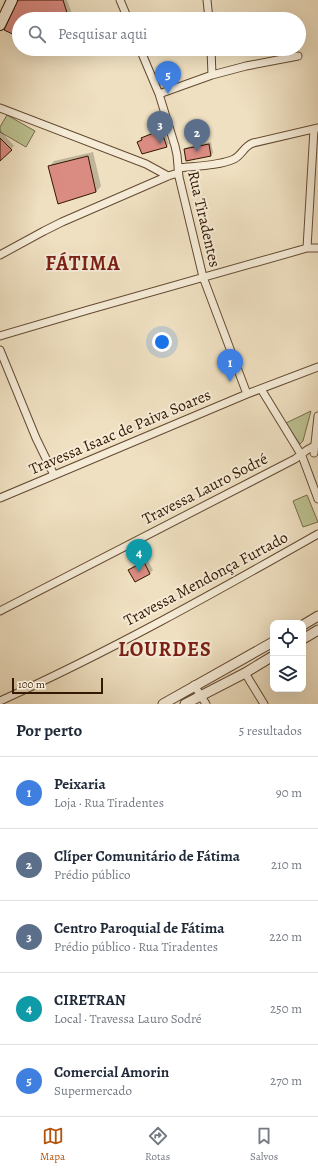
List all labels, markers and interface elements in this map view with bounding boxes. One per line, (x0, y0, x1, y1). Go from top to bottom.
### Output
search box (12, 12, 306, 56)
icon: search (26, 23, 48, 45)
text: Pesquisar aqui (58, 24, 147, 44)
pin: 5 (155, 61, 181, 94)
pin: 3 (147, 111, 173, 144)
pin: 2 (184, 119, 210, 152)
street label: Rua Tiradentes (182, 169, 226, 269)
district label: FÁTIMA (45, 250, 121, 277)
your location (152, 332, 172, 352)
pin: 1 (217, 349, 243, 382)
street label: Travessa Isaac de Paiva Soares (26, 384, 214, 480)
street label: Travessa Lauro Sodré (138, 448, 272, 530)
street label: Travessa Mendonça Furtado (120, 526, 292, 632)
pin: 4 (126, 539, 152, 572)
map controls (270, 620, 306, 692)
button: locate (270, 620, 306, 656)
district label: LOURDES (118, 636, 212, 663)
button: layers (270, 656, 306, 692)
scale bar (12, 676, 103, 695)
text: 100 m (18, 677, 45, 692)
text: Por perto (16, 719, 82, 742)
text: 5 resultados (239, 722, 302, 739)
text: Peixaria (54, 774, 106, 794)
text: 1 (27, 784, 31, 801)
text: 90 m (276, 784, 302, 801)
text: Loja · Rua Tiradentes (54, 794, 164, 811)
text: Clíper Comunitário de Fátima (54, 846, 240, 866)
text: 2 (26, 856, 32, 873)
text: 210 m (271, 856, 302, 873)
text: Prédio público (54, 866, 131, 883)
text: Centro Paroquial de Fátima (54, 918, 224, 938)
text: 3 (26, 928, 32, 945)
text: 220 m (269, 928, 302, 945)
text: Prédio público · Rua Tiradentes (54, 938, 218, 955)
text: CIRETRAN (54, 990, 126, 1010)
text: 4 (26, 1000, 32, 1017)
text: 250 m (270, 1000, 302, 1017)
text: Local · Travessa Lauro Sodré (54, 1010, 202, 1027)
text: Comercial Amorin (54, 1062, 169, 1082)
text: 5 (26, 1072, 32, 1089)
text: 270 m (270, 1072, 302, 1089)
text: Supermercado (54, 1082, 132, 1099)
tab: Mapa (40, 1125, 65, 1164)
tab: Rotas (145, 1125, 170, 1164)
tab: Salvos (250, 1125, 278, 1164)

